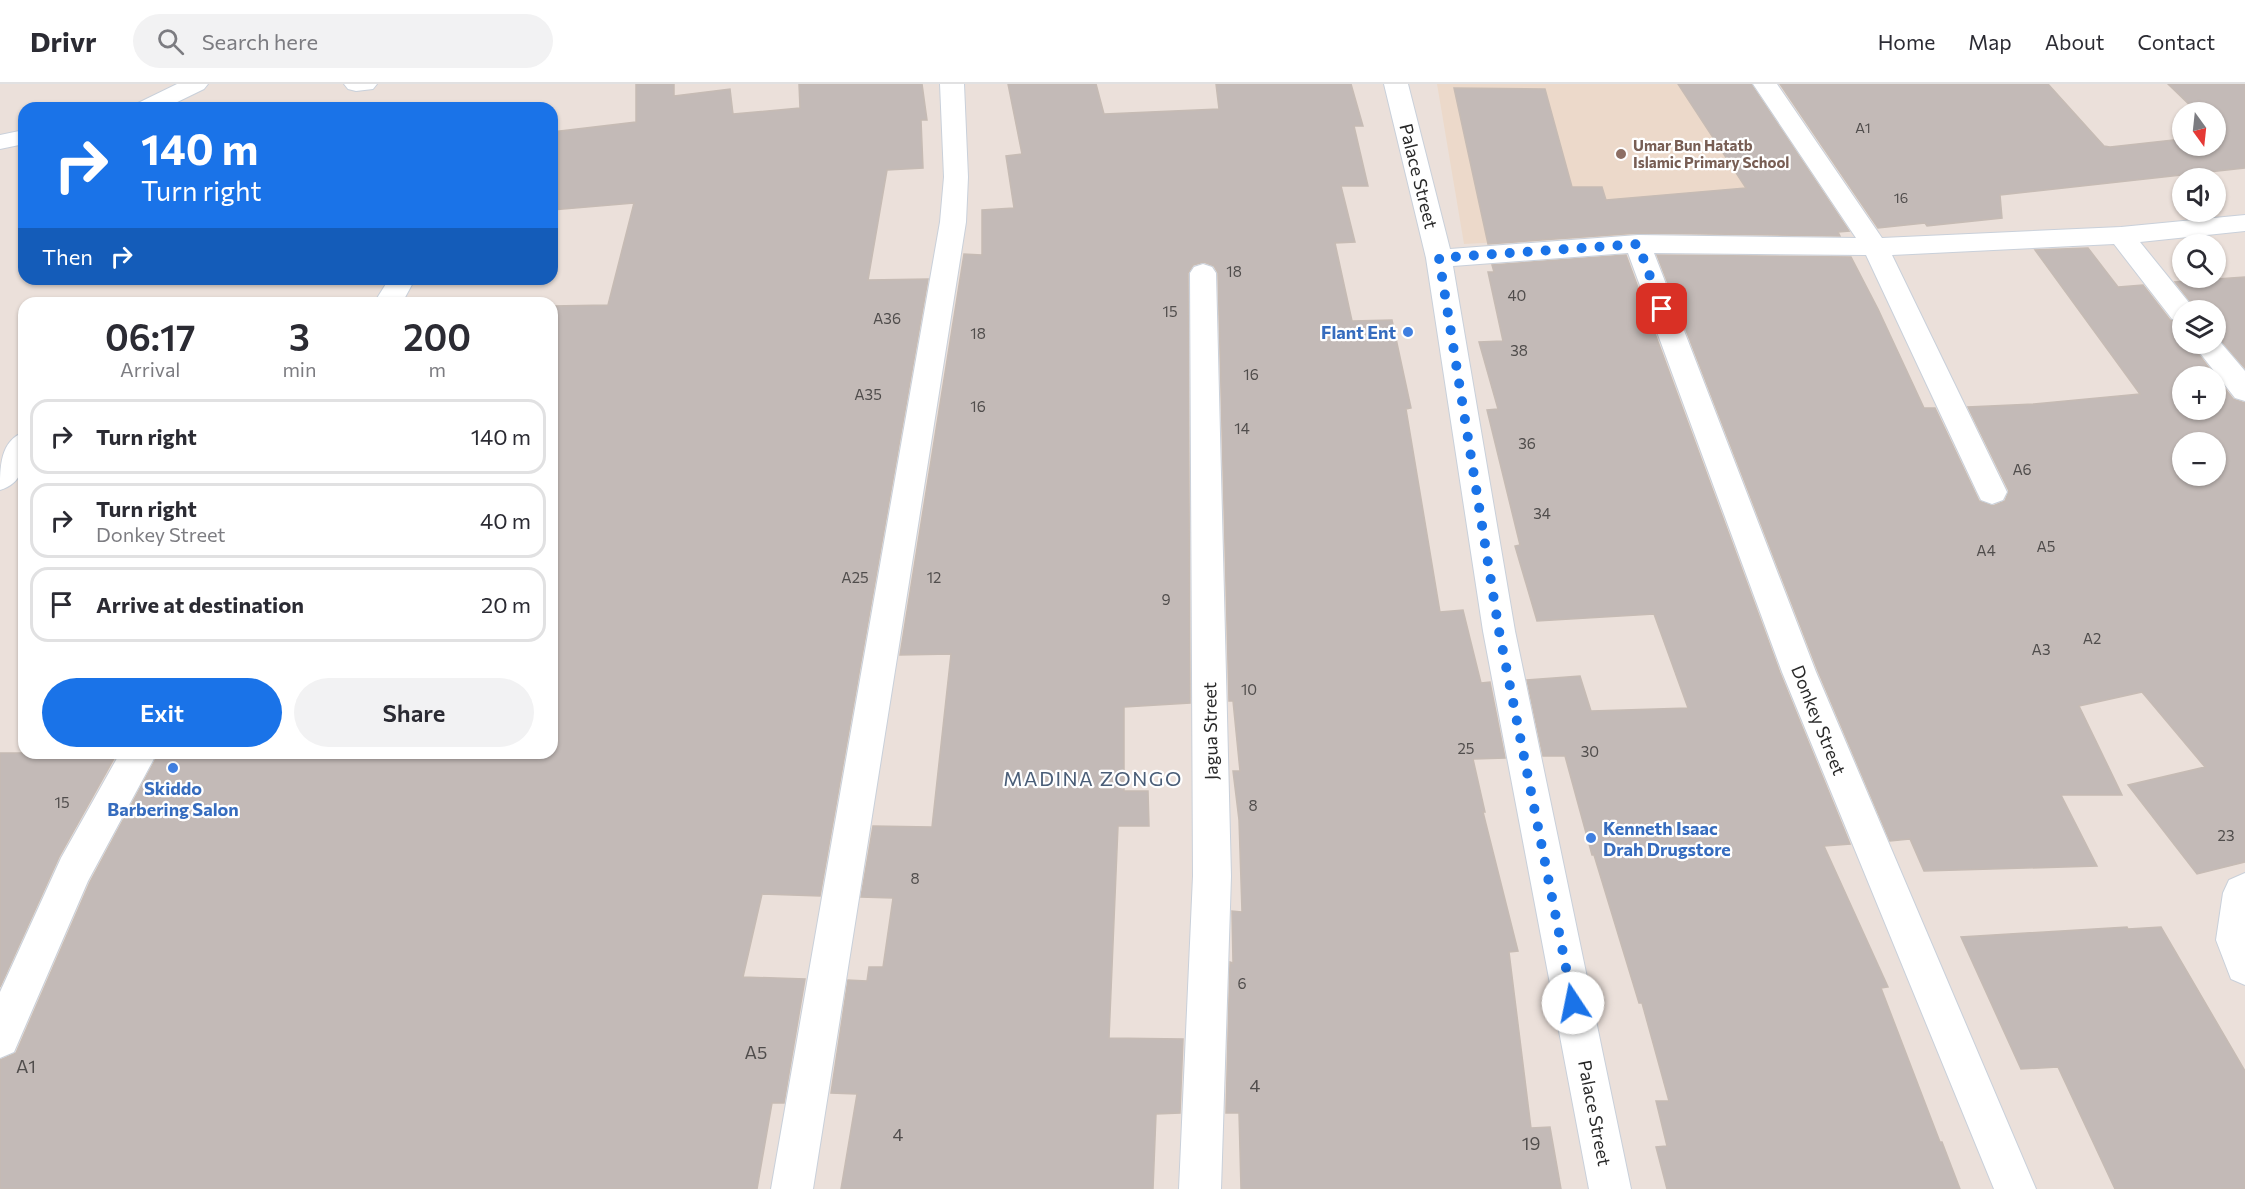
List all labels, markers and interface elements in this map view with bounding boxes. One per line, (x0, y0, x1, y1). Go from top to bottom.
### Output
search box (133, 14, 553, 68)
text: Drivr (30, 24, 97, 58)
icon: search (154, 25, 187, 58)
text: Search here (202, 28, 318, 55)
text: Home (1878, 29, 1935, 54)
text: Map (1968, 29, 2012, 54)
text: About (2045, 29, 2104, 54)
text: Contact (2137, 29, 2215, 54)
north arrow (2172, 102, 2226, 156)
map controls (2172, 102, 2226, 486)
house number: A1 (1855, 119, 1871, 136)
street label: Palace Street (1395, 121, 1443, 231)
text: 140 m (141, 122, 258, 174)
icon: right (42, 126, 120, 204)
place label: Umar Bun Hatatb Islamic Primary School (1633, 136, 1789, 171)
marker: Umar Bun Hatatb Islamic Primary School (1614, 147, 1628, 161)
button: sound (2172, 168, 2226, 222)
text: Turn right (141, 174, 261, 207)
house number: 16 (1894, 189, 1908, 206)
button: search (2172, 234, 2226, 288)
icon: right (105, 240, 138, 273)
text: Then (42, 243, 93, 270)
house number: 18 (1226, 262, 1242, 280)
pin (1636, 283, 1687, 334)
house number: 40 (1508, 286, 1526, 304)
icon: arrive (1645, 292, 1678, 325)
button: layers (2172, 300, 2226, 354)
house number: 15 (1162, 302, 1178, 320)
house number: A36 (873, 309, 901, 327)
text: 06:17 (105, 314, 195, 358)
text: 3 (289, 314, 310, 358)
text: 200 (403, 314, 471, 358)
place label: Flant Ent (1321, 321, 1396, 343)
house number: 18 (970, 324, 986, 342)
marker: Flant Ent (1401, 325, 1415, 339)
house number: 38 (1510, 341, 1528, 359)
text: Arrival (120, 357, 180, 381)
text: min (282, 357, 316, 381)
text: m (428, 357, 446, 381)
house number: 16 (1243, 365, 1259, 383)
button: + (2172, 366, 2226, 420)
house number: A35 (854, 385, 882, 403)
house number: 16 (970, 397, 986, 415)
house number: 14 (1234, 419, 1250, 437)
icon: right (45, 420, 78, 453)
text: Turn right (96, 423, 197, 450)
text: 140 m (471, 423, 531, 450)
button: − (2172, 432, 2226, 486)
house number: 36 (1518, 434, 1536, 452)
house number: A6 (2012, 460, 2032, 478)
text: Turn right (96, 495, 197, 522)
icon: right (45, 504, 78, 537)
house number: 34 (1533, 504, 1551, 522)
text: 40 m (480, 507, 531, 534)
text: Donkey Street (96, 522, 226, 546)
house number: A5 (2037, 537, 2055, 555)
house number: A4 (1976, 541, 1996, 559)
house number: A25 (841, 568, 869, 586)
house number: 12 (927, 568, 941, 586)
icon: arrive (45, 588, 78, 621)
house number: 9 (1161, 590, 1171, 608)
text: Arrive at destination (96, 591, 304, 618)
text: 20 m (481, 591, 531, 618)
house number: A2 (2083, 629, 2101, 647)
house number: A3 (2032, 640, 2050, 658)
street label: Donkey Street (1787, 662, 1851, 778)
button: Exit (42, 678, 282, 747)
button: Share (294, 678, 534, 747)
house number: 10 (1241, 680, 1257, 698)
street label: Jagua Street (1198, 682, 1222, 780)
house number: 25 (1458, 739, 1474, 757)
house number: 30 (1581, 742, 1599, 760)
marker: Skiddo Barbering Salon (166, 761, 180, 775)
district label: MADINA ZONGO (1003, 766, 1183, 790)
place label: Skiddo Barbering Salon (107, 777, 239, 820)
house number: 15 (54, 793, 70, 811)
house number: 8 (1248, 796, 1258, 814)
place label: Kenneth Isaac Drah Drugstore (1603, 817, 1731, 860)
house number: 23 (2218, 826, 2234, 844)
marker: Kenneth Isaac Drah Drugstore (1584, 831, 1598, 845)
house number: 8 (910, 869, 920, 887)
position arrow (1541, 971, 1605, 1035)
house number: 6 (1237, 974, 1247, 992)
house number: A5 (745, 1041, 767, 1063)
house number: A1 (16, 1055, 36, 1077)
street label: Palace Street (1574, 1058, 1616, 1168)
house number: 4 (1250, 1074, 1261, 1096)
house number: 4 (893, 1123, 904, 1145)
house number: 19 (1522, 1132, 1540, 1154)

